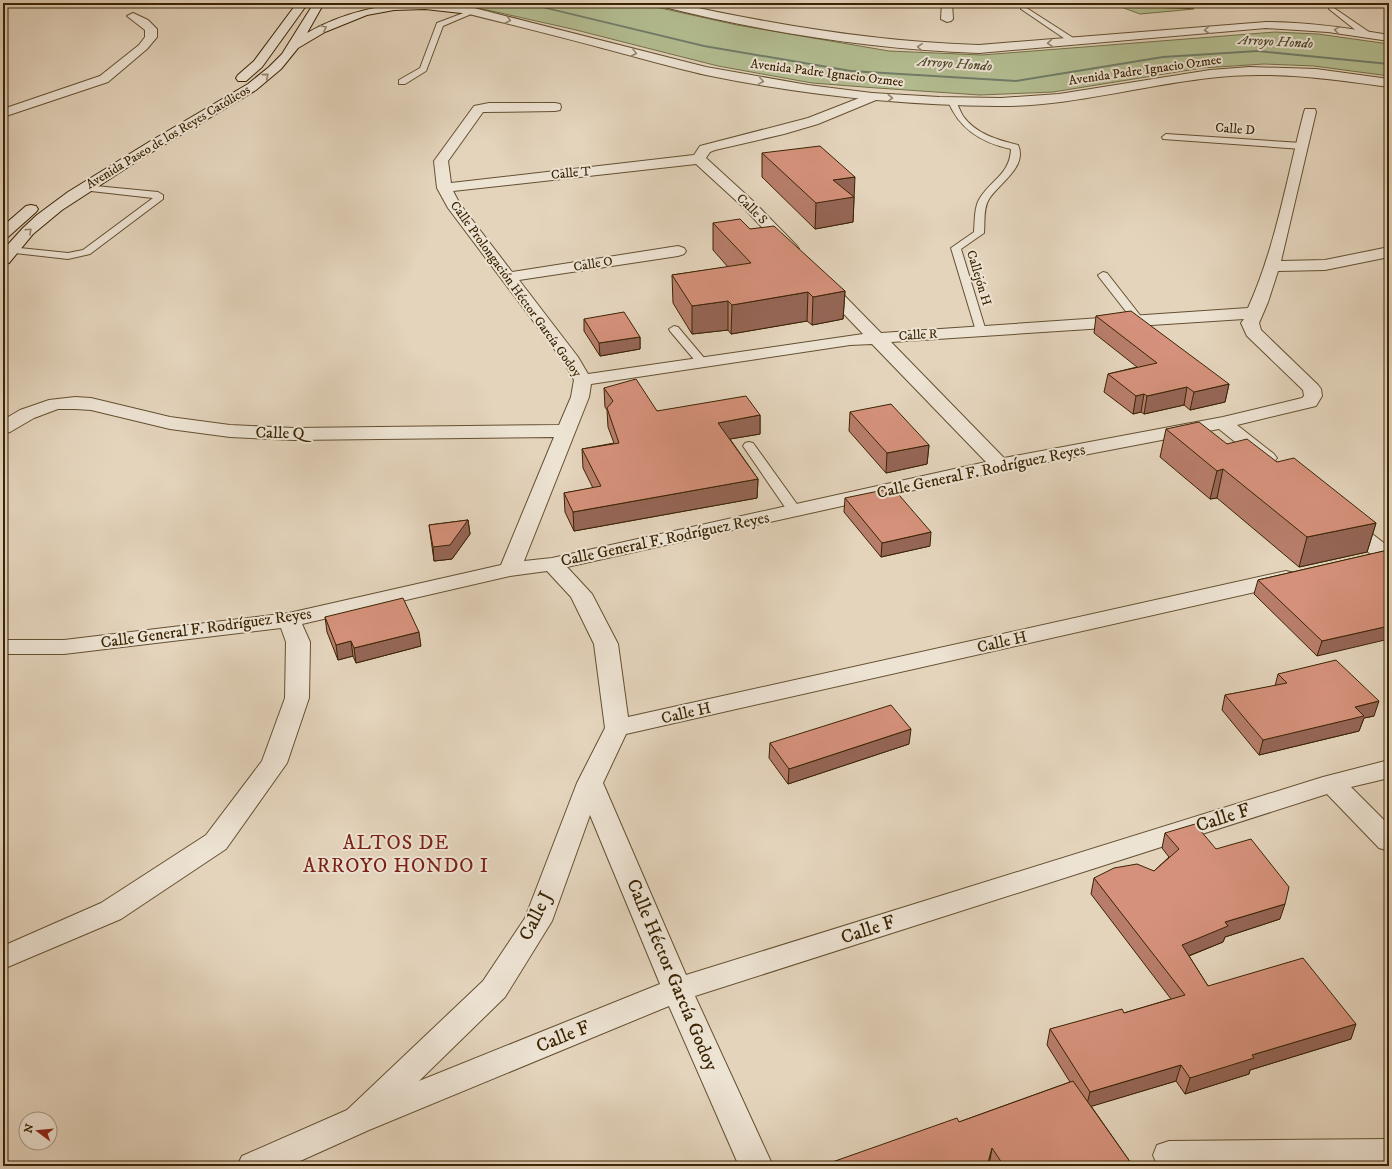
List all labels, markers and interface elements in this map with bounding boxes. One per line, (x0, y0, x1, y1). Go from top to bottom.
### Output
one-way arrow (504, 15, 511, 24)
one-way arrow (320, 24, 327, 32)
one-way arrow (1204, 26, 1210, 35)
one-way arrow (1334, 26, 1340, 34)
water label: Arroyo Hondo (1236, 31, 1314, 53)
one-way arrow (1047, 38, 1053, 47)
one-way arrow (917, 43, 923, 52)
one-way arrow (631, 48, 637, 56)
street label: Avenida Padre Ignacio Ozmee (1068, 51, 1222, 89)
water label: Arroyo Hondo (915, 52, 993, 76)
street label: Avenida Padre Ignacio Ozmee (750, 56, 904, 90)
one-way arrow (261, 73, 268, 80)
one-way arrow (758, 76, 764, 84)
street label: Avenida Paseo de los Reyes Católicos (83, 82, 253, 192)
one-way arrow (887, 94, 893, 102)
street label: Calle D (1215, 120, 1256, 138)
street label: Calle T (550, 163, 592, 183)
street label: Calle S (733, 190, 771, 228)
street label: Calle Prolongación Héctor García Godoy (447, 198, 586, 381)
one-way arrow (24, 228, 31, 235)
street label: Callejón H (962, 248, 995, 308)
street label: Calle O (572, 253, 614, 275)
street label: Calle R (898, 326, 938, 344)
street label: Calle Q (255, 423, 312, 444)
street label: Calle General F. Rodríguez Reyes (875, 439, 1087, 503)
street label: Calle General F. Rodríguez Reyes (559, 507, 771, 571)
street label: Calle General F. Rodríguez Reyes (99, 603, 313, 653)
street label: Calle H (975, 627, 1029, 657)
street label: Calle H (659, 698, 713, 728)
street label: Calle F (1193, 798, 1253, 838)
district label: ALTOS DE ARROYO HONDO I (303, 831, 489, 879)
street label: Calle Héctor García Godoy (621, 876, 723, 1075)
street label: Calle J (514, 887, 558, 944)
street label: Calle F (838, 910, 898, 950)
street label: Calle F (533, 1016, 593, 1058)
north arrow (18, 1111, 58, 1151)
text: N (21, 1122, 37, 1135)

